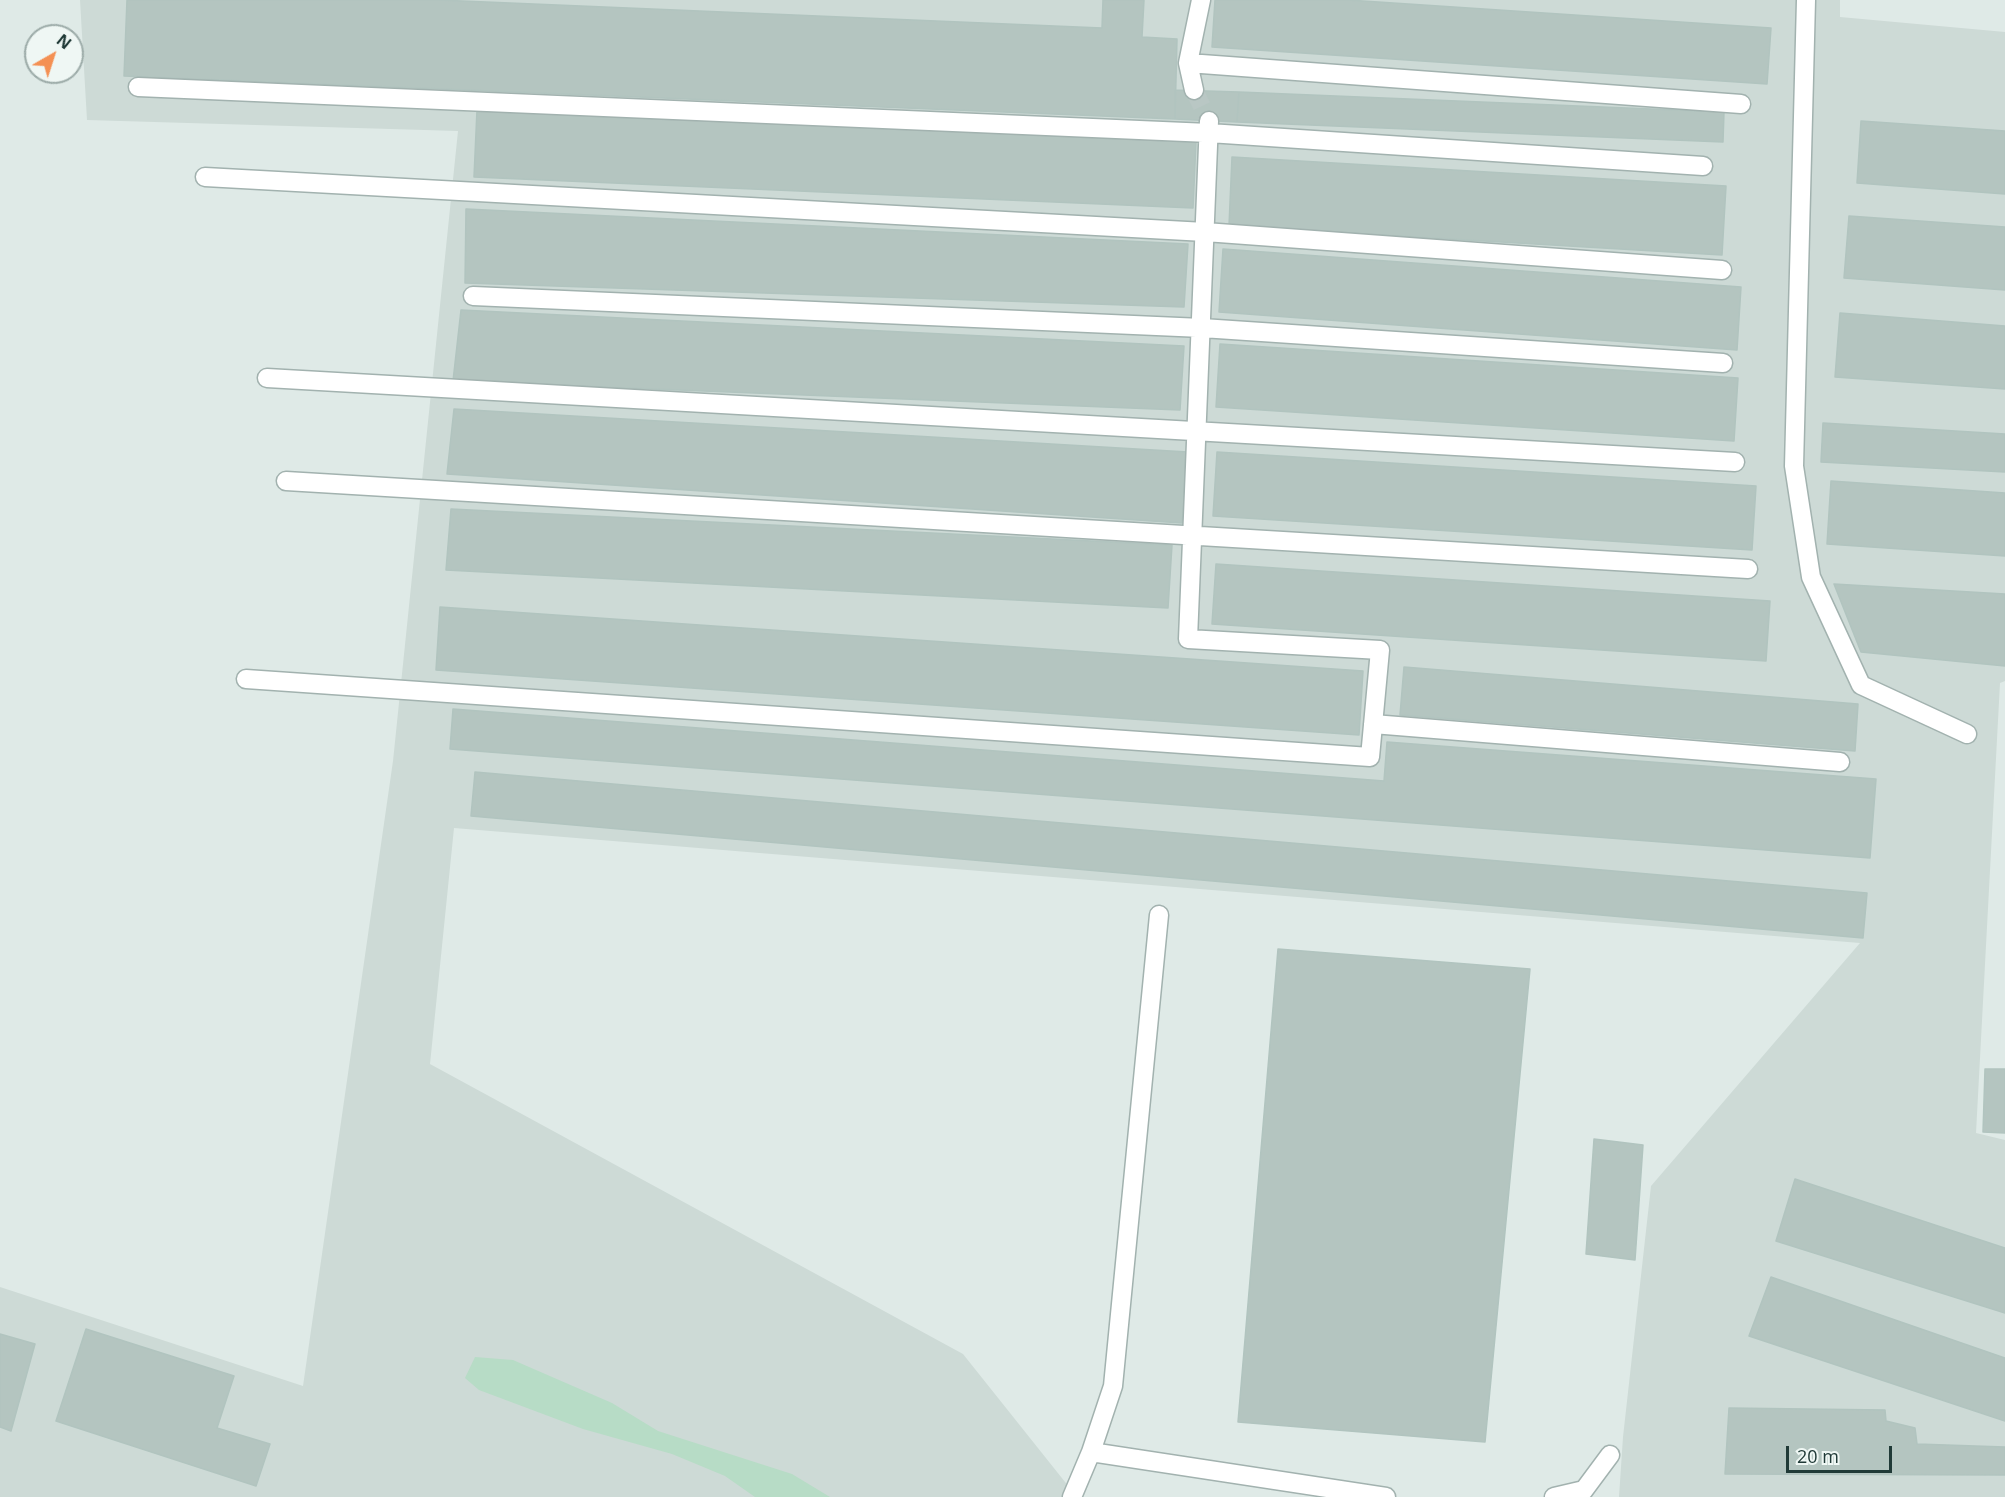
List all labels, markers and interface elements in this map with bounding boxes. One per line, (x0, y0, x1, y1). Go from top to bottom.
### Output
north arrow (24, 24, 84, 84)
text: N (52, 29, 76, 54)
scale bar (1789, 1434, 1896, 1472)
text: 20 m (1797, 1444, 1839, 1468)

